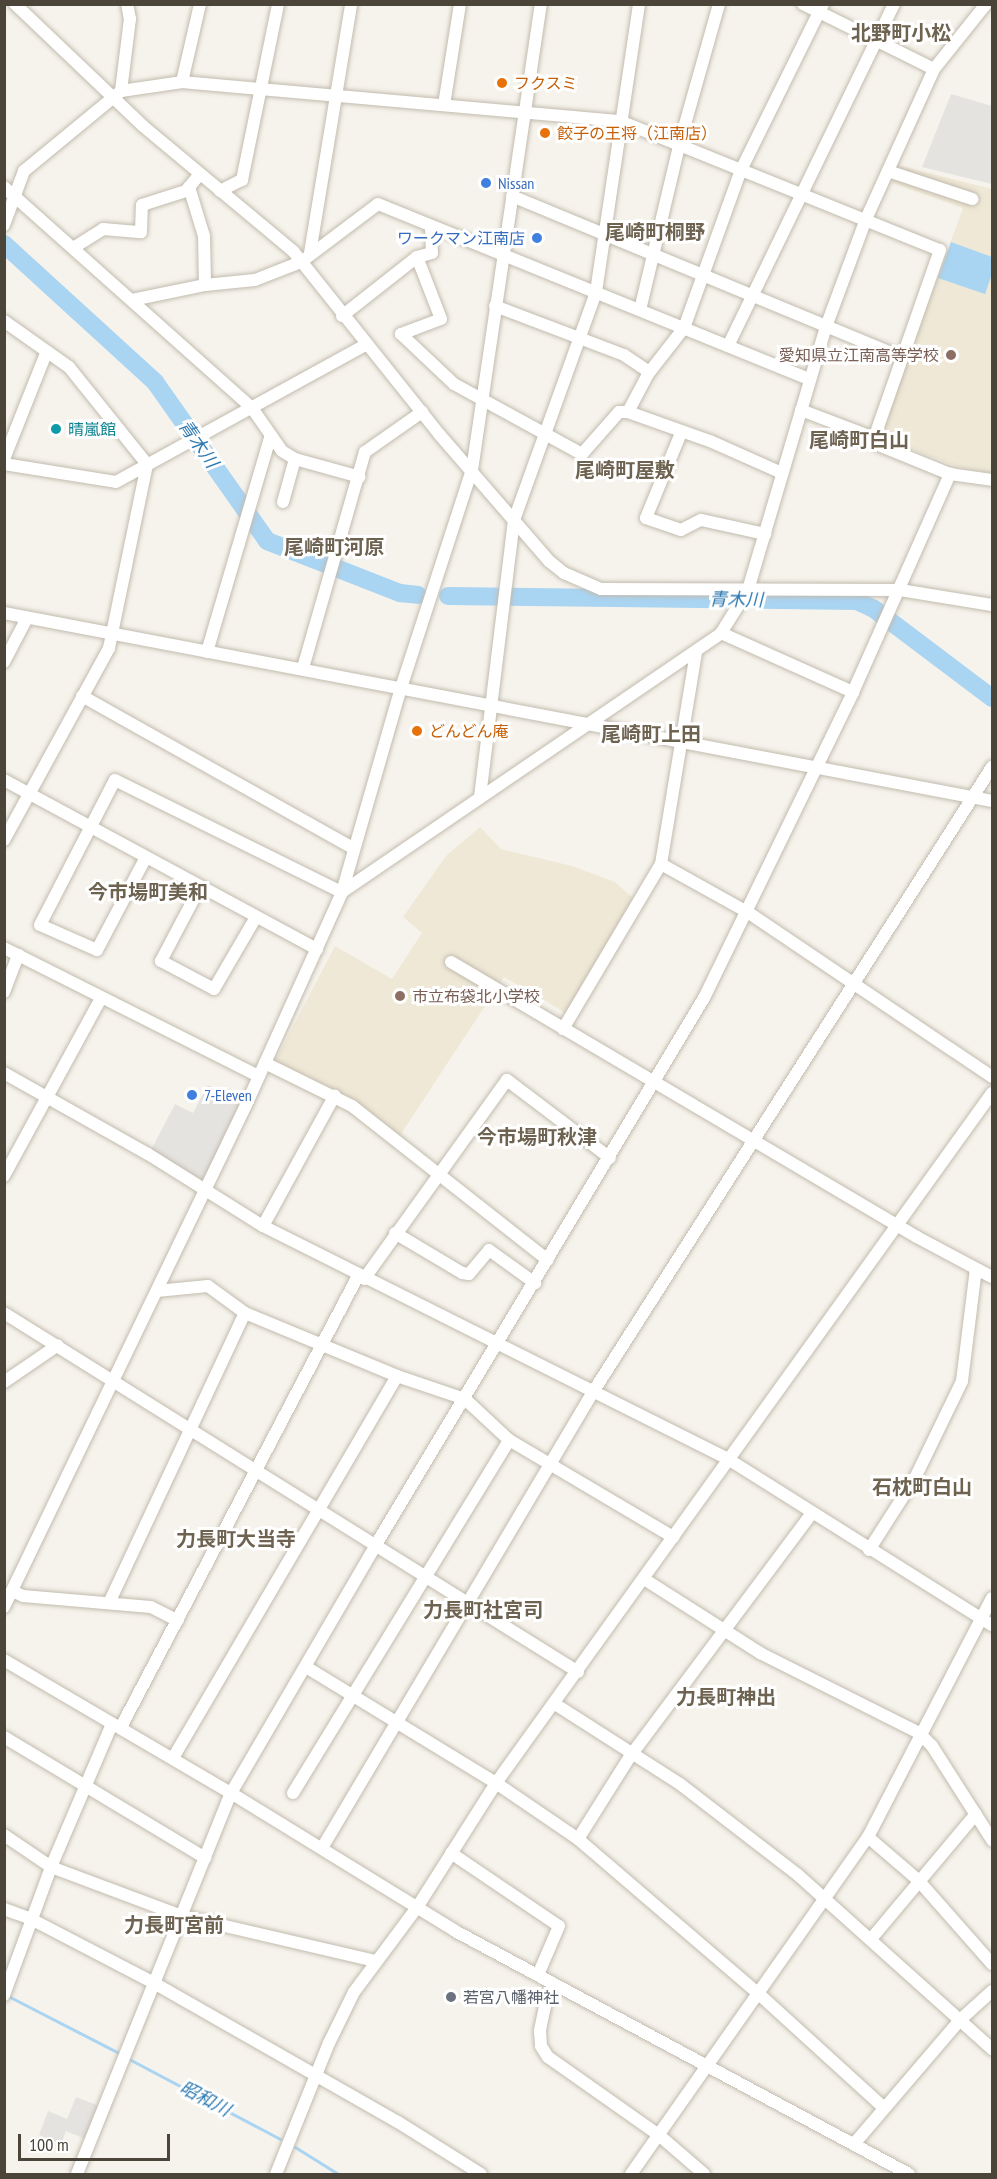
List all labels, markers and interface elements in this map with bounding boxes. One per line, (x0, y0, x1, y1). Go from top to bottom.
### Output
district label: 北野町小松 (851, 21, 951, 45)
place label: フクスミ (514, 73, 578, 93)
marker: フクスミ (495, 76, 509, 90)
place label: 餃子の王将（江南店） (557, 123, 717, 143)
marker: 餃子の王将（江南店） (538, 126, 552, 140)
place label: Nissan (498, 173, 534, 193)
marker: Nissan (479, 176, 493, 190)
district label: 尾崎町桐野 (605, 220, 705, 244)
place label: ワークマン江南店 (397, 228, 525, 248)
marker: ワークマン江南店 (530, 231, 544, 245)
place label: 愛知県立江南高等学校 (779, 345, 939, 365)
marker: 愛知県立江南高等学校 (944, 348, 958, 362)
water label: 青木川 (174, 416, 222, 472)
place label: 晴嵐館 (68, 419, 116, 439)
marker: 晴嵐館 (49, 422, 63, 436)
district label: 尾崎町白山 (809, 428, 909, 452)
district label: 尾崎町屋敷 (575, 458, 675, 482)
district label: 尾崎町河原 (284, 535, 384, 559)
water label: 青木川 (709, 589, 763, 611)
place label: どんどん庵 (429, 721, 509, 741)
district label: 尾崎町上田 (601, 722, 701, 746)
marker: どんどん庵 (410, 724, 424, 738)
district label: 今市場町美和 (88, 880, 208, 904)
place label: 市立布袋北小学校 (412, 986, 540, 1006)
marker: 市立布袋北小学校 (393, 989, 407, 1003)
place label: 7-Eleven (204, 1085, 252, 1105)
marker: 7-Eleven (185, 1088, 199, 1102)
district label: 今市場町秋津 (477, 1125, 597, 1149)
district label: 石枕町白山 (872, 1475, 972, 1499)
district label: 力長町大当寺 (176, 1527, 296, 1551)
district label: 力長町社宮司 (423, 1598, 543, 1622)
district label: 力長町神出 (676, 1685, 776, 1709)
district label: 力長町宮前 (124, 1913, 224, 1937)
place label: 若宮八幡神社 (463, 1987, 559, 2007)
marker: 若宮八幡神社 (444, 1990, 458, 2004)
water label: 昭和川 (176, 2077, 234, 2121)
scale bar (21, 2122, 172, 2160)
text: 100 m (29, 2133, 69, 2156)

